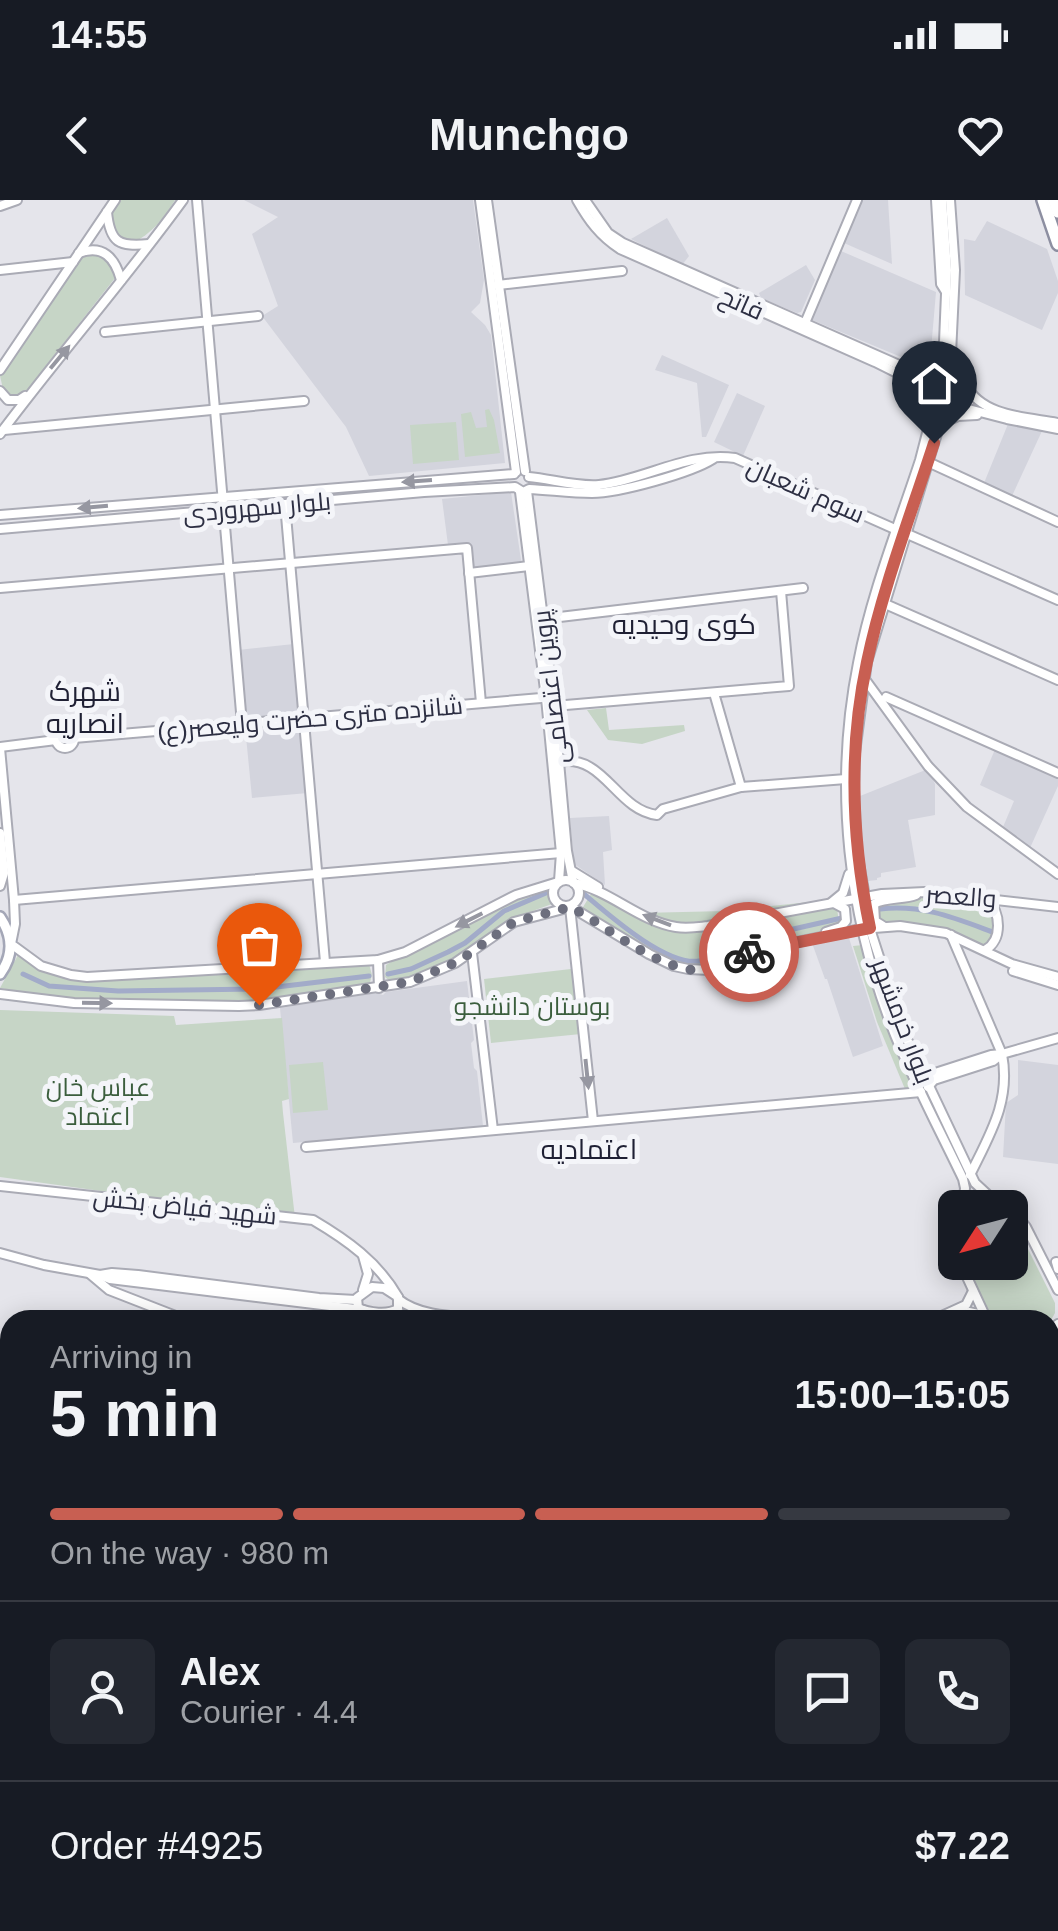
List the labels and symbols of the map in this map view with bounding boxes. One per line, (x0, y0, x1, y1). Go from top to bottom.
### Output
street label: فاتح (715, 281, 768, 328)
pin (892, 341, 977, 444)
one-way arrow (48, 345, 70, 370)
street label: سوم شعبان (741, 452, 869, 532)
one-way arrow (400, 473, 432, 489)
street label: بلوار سهروردی (182, 487, 332, 528)
one-way arrow (77, 500, 108, 516)
street label: پروین اعتصامی (527, 608, 576, 765)
district label: کوی وحیدیه (612, 609, 756, 641)
district label: شهرک انصاریه (46, 676, 124, 739)
street label: شانزده متری حضرت ولیعصر(ع) (156, 691, 464, 748)
street label: والعصر (922, 879, 997, 913)
courier (699, 902, 799, 1002)
pin (217, 903, 302, 1006)
one-way arrow (454, 911, 483, 928)
one-way arrow (641, 912, 671, 927)
street label: بلوار خرمشهر (865, 953, 940, 1088)
park label: بوستان دانشجو (454, 992, 610, 1021)
one-way arrow (81, 996, 113, 1012)
one-way arrow (580, 1058, 596, 1090)
park label: عباس خان اعتماد (46, 1073, 150, 1130)
district label: اعتمادیه (541, 1134, 637, 1165)
street label: شهید فیاض بخش (92, 1182, 278, 1231)
north arrow (938, 1190, 1028, 1280)

